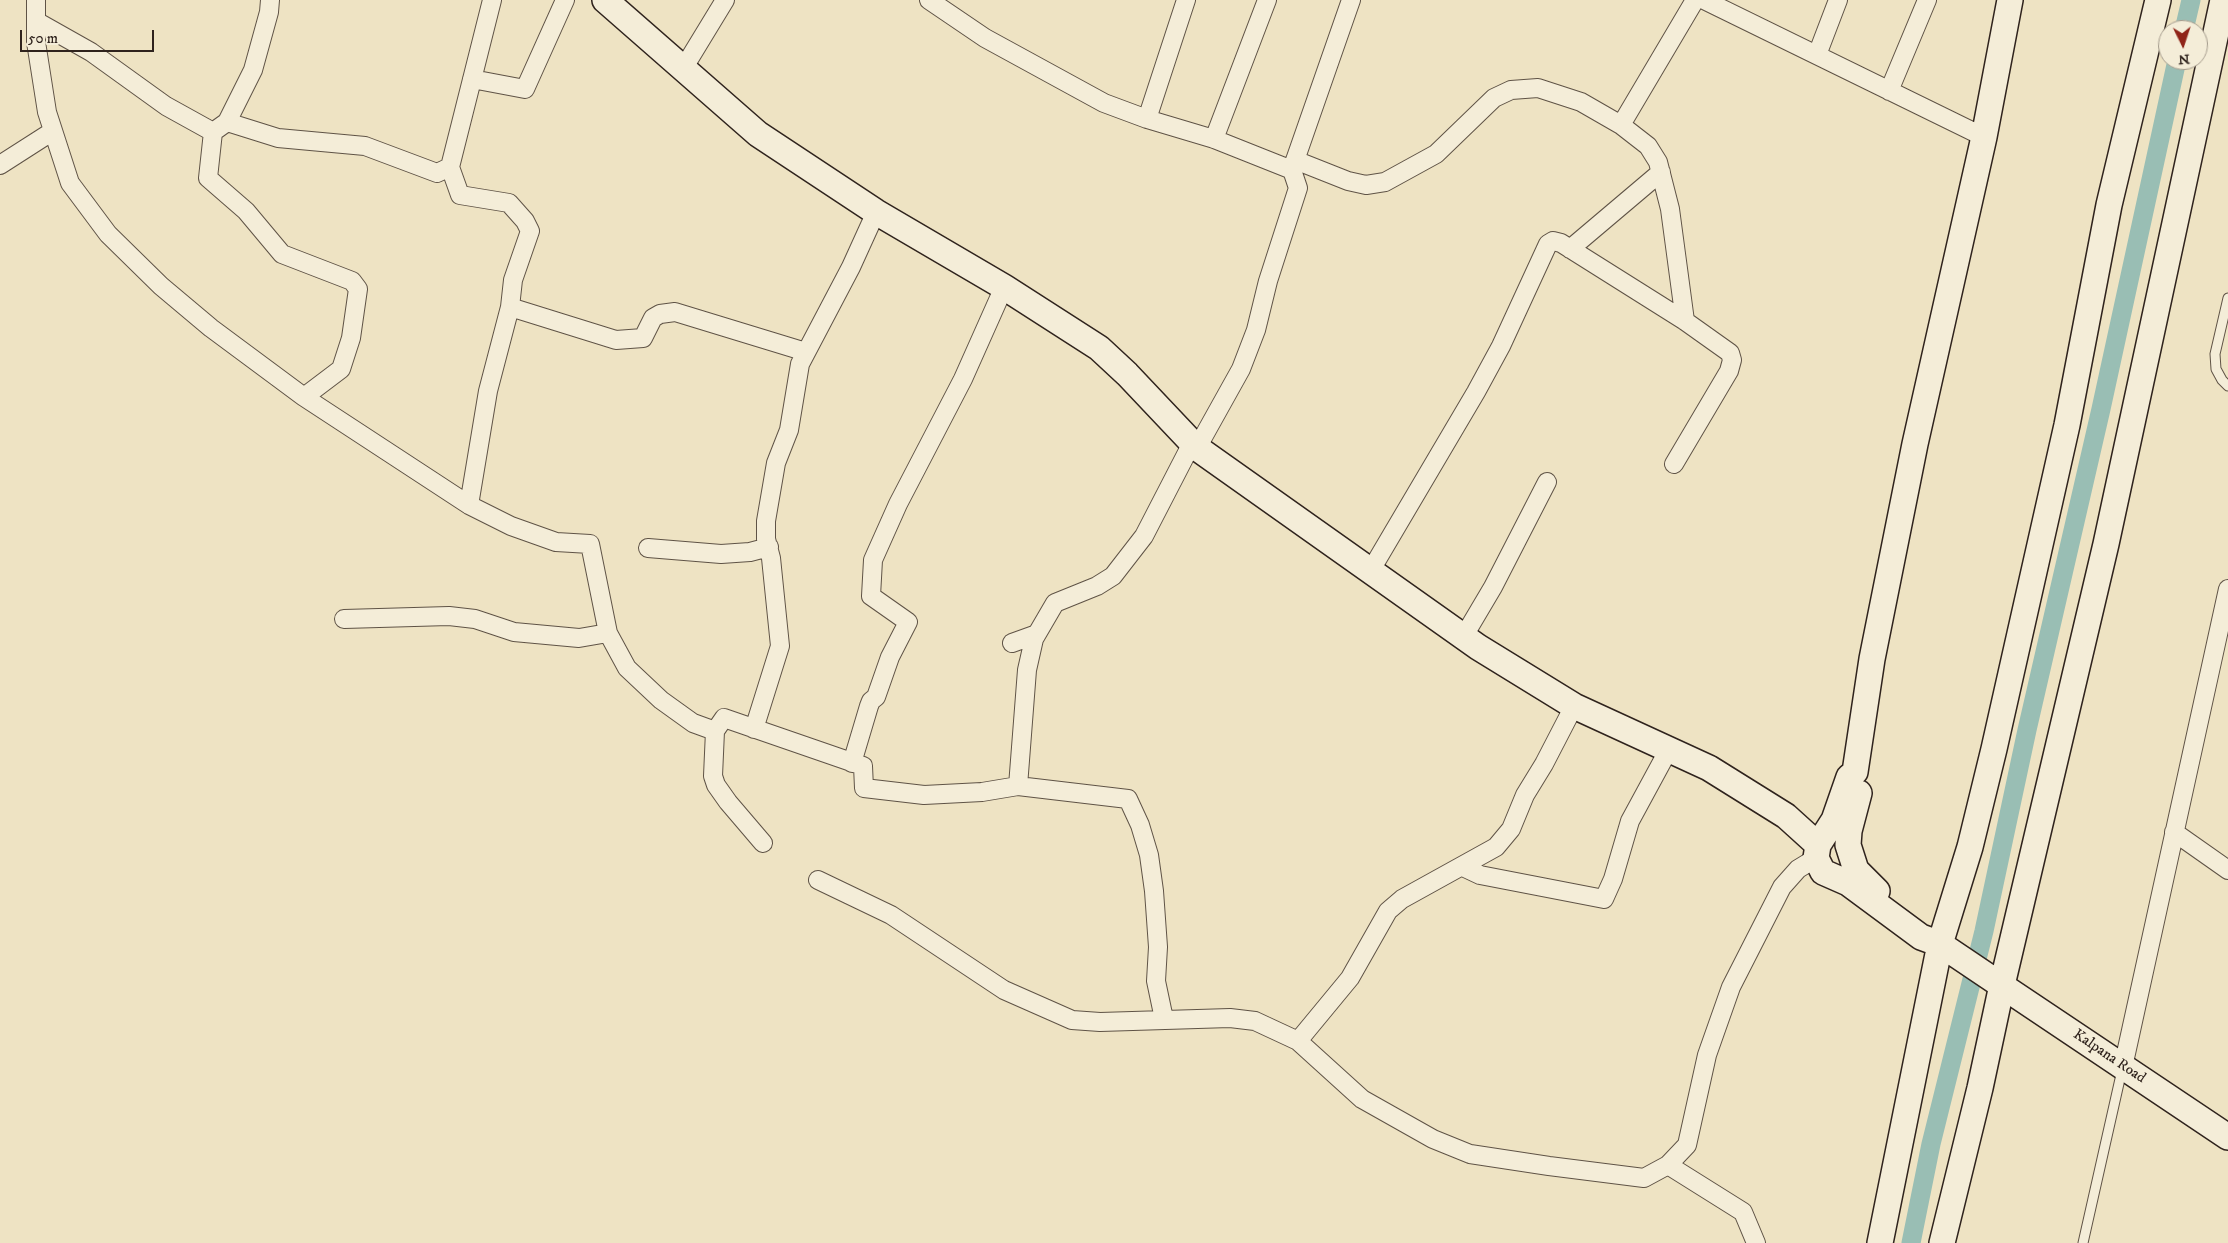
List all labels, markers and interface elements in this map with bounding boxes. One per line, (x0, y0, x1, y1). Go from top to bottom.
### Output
scale bar (22, 20, 156, 52)
north arrow (2158, 20, 2208, 70)
text: 50 m (28, 29, 58, 48)
text: N (2178, 50, 2190, 68)
street label: Kalpana Road (2069, 1026, 2149, 1088)

